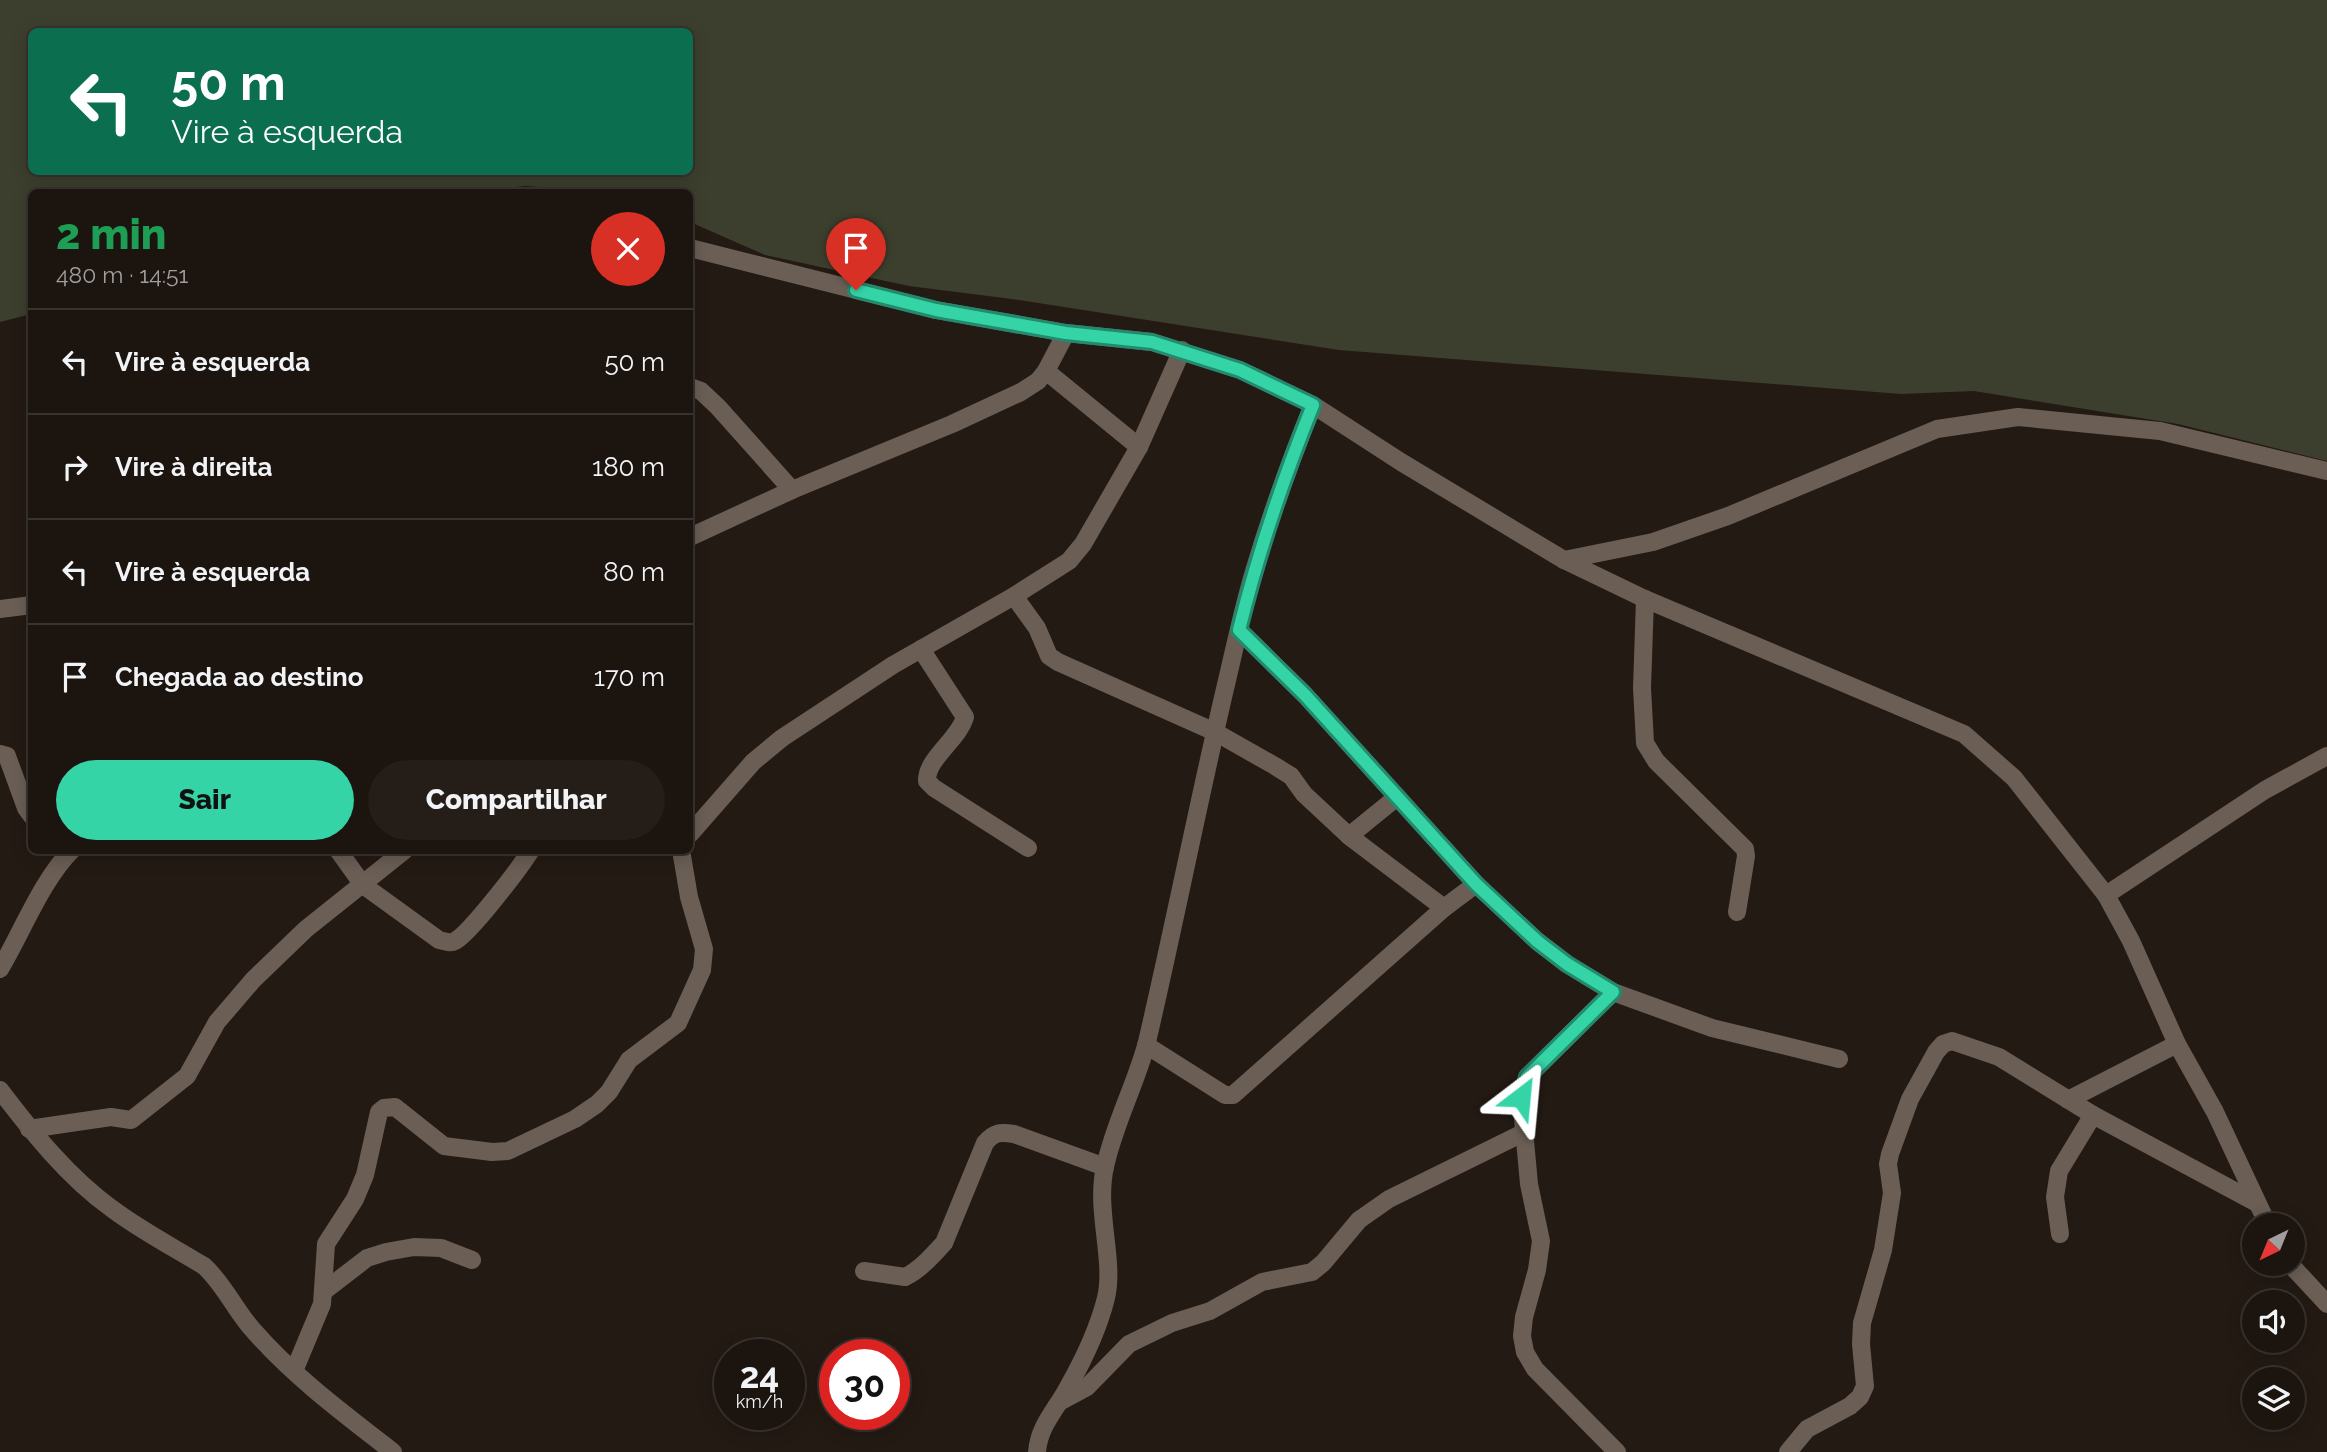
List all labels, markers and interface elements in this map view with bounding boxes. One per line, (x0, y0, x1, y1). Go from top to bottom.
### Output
text: 50 m (171, 54, 286, 111)
icon: left (56, 56, 147, 147)
text: Vire à esquerda (171, 113, 403, 150)
text: 2 min (56, 210, 166, 259)
button: close (591, 212, 665, 286)
pin (826, 218, 886, 290)
icon: arrive (837, 229, 875, 267)
text: 480 m · 14:51 (56, 261, 188, 288)
icon: left (56, 343, 94, 381)
text: Vire à esquerda (115, 347, 310, 377)
text: 50 m (604, 347, 665, 377)
icon: right (56, 448, 94, 486)
text: Vire à direita (115, 452, 272, 482)
text: 180 m (592, 452, 665, 482)
icon: left (56, 553, 94, 591)
text: Vire à esquerda (115, 557, 310, 587)
text: 80 m (603, 557, 665, 587)
icon: arrive (56, 658, 94, 696)
text: Chegada ao destino (115, 662, 364, 692)
text: 170 m (594, 662, 665, 692)
button: Sair (56, 760, 354, 840)
button: Compartilhar (368, 760, 665, 840)
position arrow (1484, 1060, 1558, 1134)
north arrow (2242, 1213, 2305, 1276)
map controls (2242, 1213, 2305, 1430)
button: sound (2242, 1290, 2305, 1353)
speed limit sign: 30 (819, 1339, 910, 1430)
text: 24 (740, 1355, 779, 1396)
button: layers (2242, 1367, 2305, 1430)
text: km/h (736, 1391, 783, 1412)

